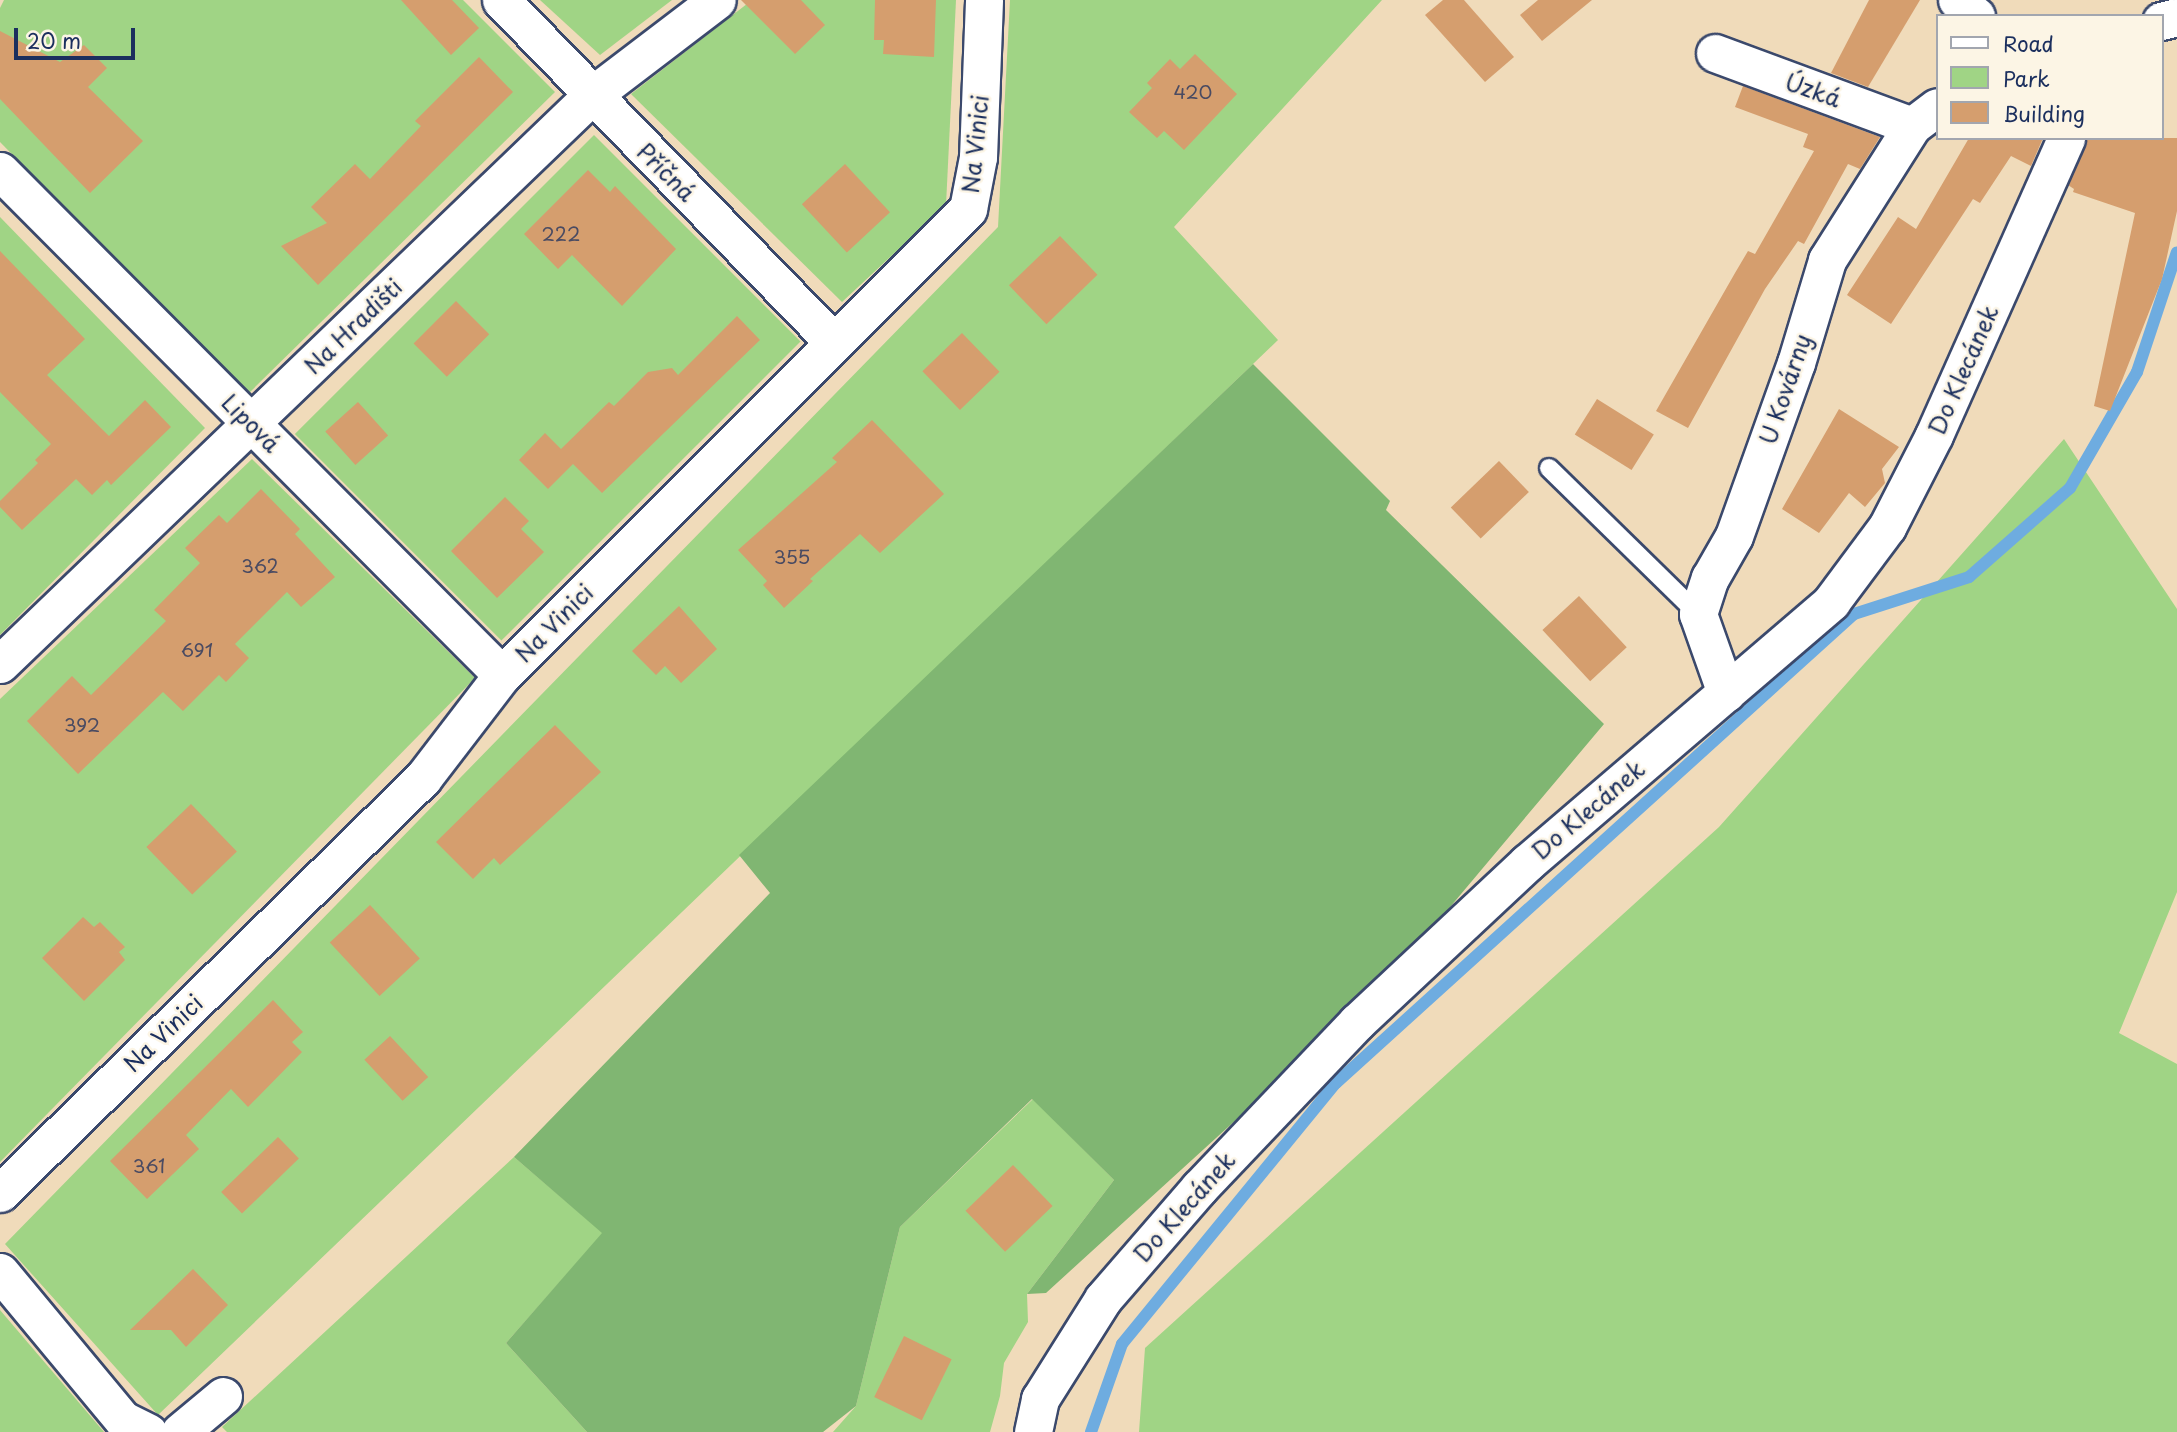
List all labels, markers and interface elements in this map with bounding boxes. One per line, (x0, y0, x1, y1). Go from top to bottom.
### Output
scale bar (18, 14, 138, 58)
legend (1936, 14, 2163, 140)
text: 20 m (27, 24, 81, 56)
text: Road (2003, 27, 2054, 59)
text: Park (2003, 62, 2050, 94)
street label: Úzká (1781, 67, 1845, 113)
house number: 420 (1174, 81, 1212, 103)
street label: Na Vinici (956, 93, 994, 195)
text: Building (2003, 97, 2085, 129)
street label: Příčná (631, 137, 701, 207)
house number: 222 (542, 223, 580, 245)
street label: Na Hradišti (297, 272, 409, 380)
street label: Do Klecánek (1922, 301, 2004, 439)
street label: U Kovárny (1753, 330, 1817, 448)
street label: Lipová (216, 388, 286, 458)
house number: 355 (774, 546, 810, 568)
house number: 362 (241, 555, 279, 577)
street label: Na Vinici (509, 578, 599, 668)
house number: 691 (181, 639, 213, 661)
house number: 392 (64, 714, 100, 736)
street label: Do Klecánek (1526, 755, 1650, 865)
street label: Na Vinici (117, 988, 209, 1078)
street label: Do Klecánek (1127, 1146, 1241, 1268)
house number: 361 (133, 1155, 165, 1177)

